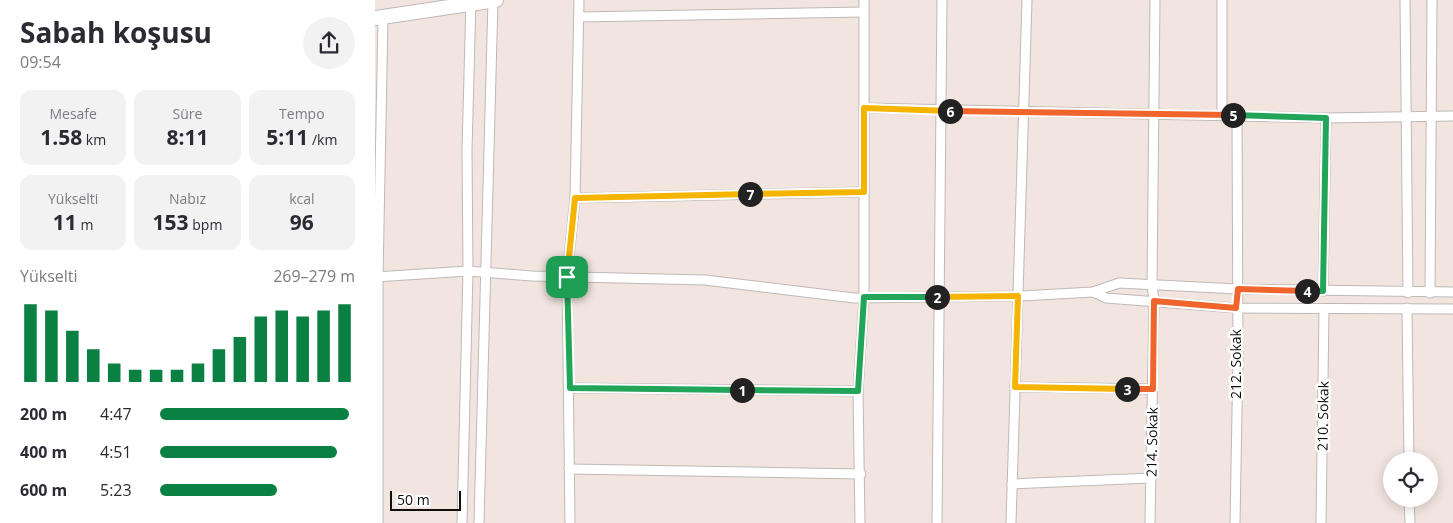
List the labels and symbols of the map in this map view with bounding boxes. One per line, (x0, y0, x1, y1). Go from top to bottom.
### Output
pin: 6 (937, 98, 963, 124)
pin: 5 (1221, 102, 1245, 128)
pin: 7 (737, 182, 763, 206)
pin (546, 256, 588, 298)
pin: 4 (1295, 278, 1319, 304)
pin: 2 (925, 284, 949, 310)
street label: 212. Sokak (1226, 328, 1245, 399)
pin: 3 (1115, 376, 1139, 402)
pin: 1 (729, 378, 755, 402)
street label: 210. Sokak (1312, 380, 1333, 451)
street label: 214. Sokak (1141, 406, 1162, 477)
scale bar (390, 488, 461, 511)

